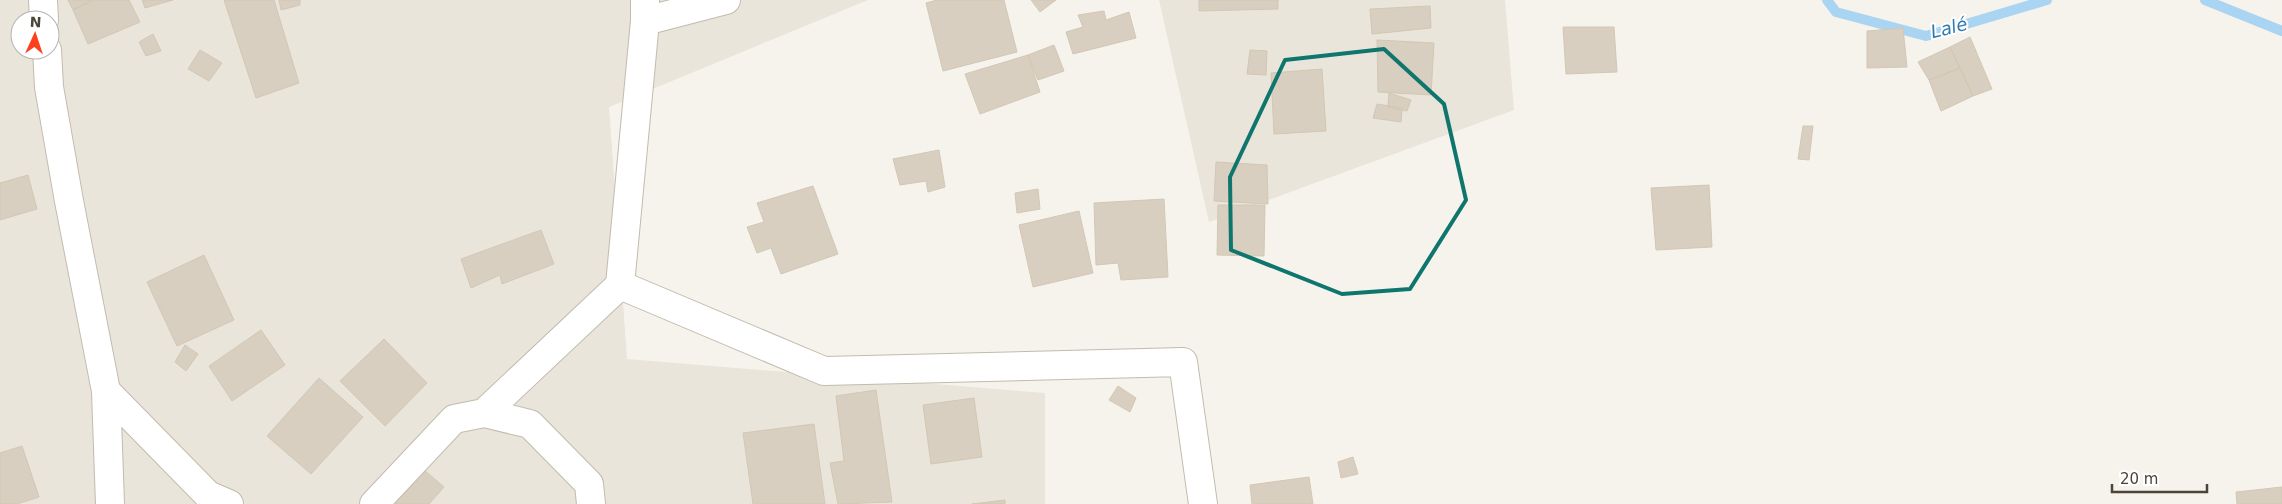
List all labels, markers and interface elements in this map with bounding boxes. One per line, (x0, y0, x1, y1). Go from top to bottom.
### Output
north arrow (10, 10, 60, 60)
water label: Lalé (1928, 13, 1969, 42)
text: N (29, 14, 42, 30)
scale bar (2112, 462, 2207, 494)
text: 20 m (2120, 470, 2158, 488)

